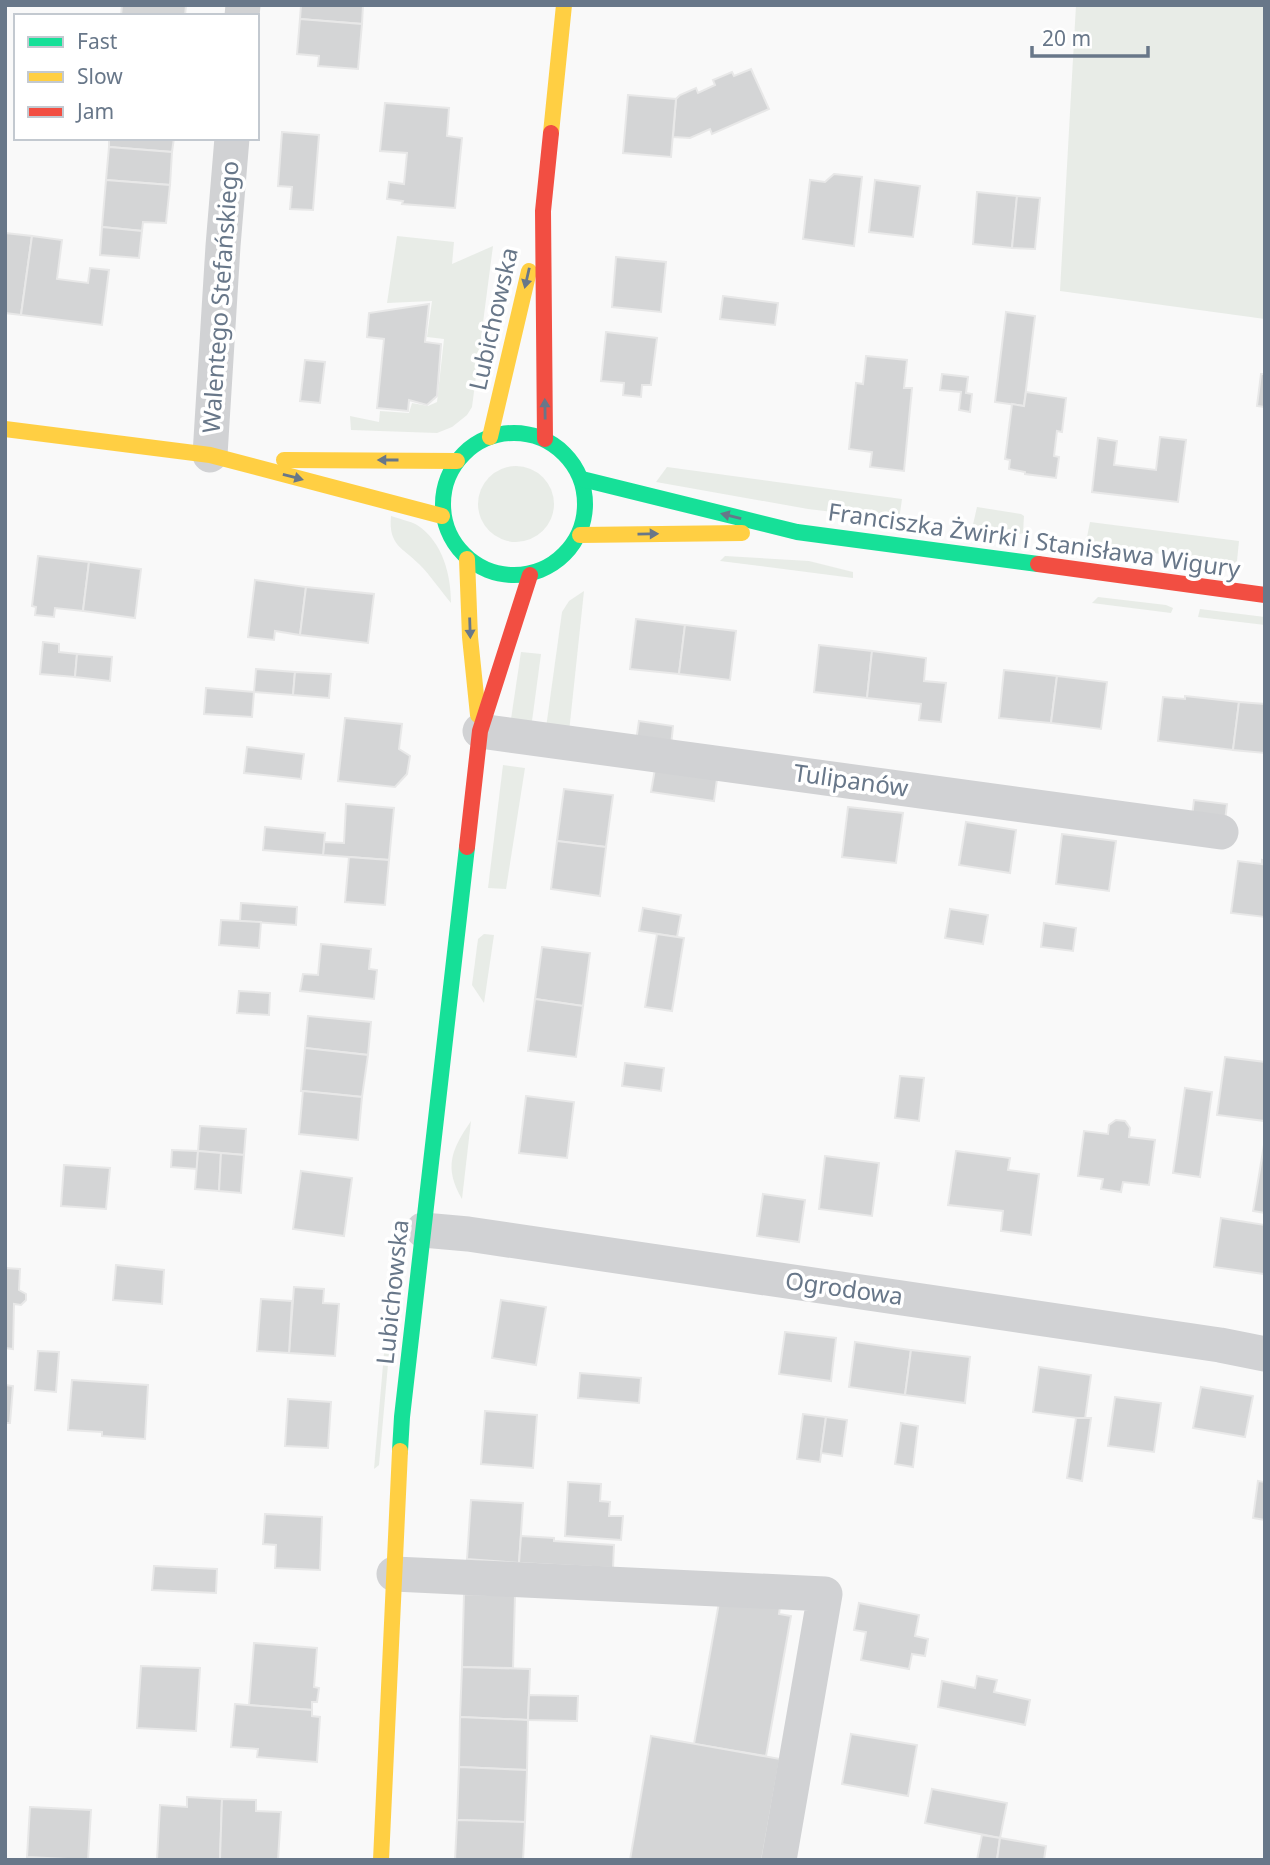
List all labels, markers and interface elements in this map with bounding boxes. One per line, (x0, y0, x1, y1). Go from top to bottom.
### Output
legend (14, 14, 259, 140)
scale bar (1032, 14, 1148, 58)
text: 20 m (1042, 24, 1091, 52)
text: Fast (77, 27, 118, 55)
text: Slow (77, 62, 123, 90)
text: Jam (75, 97, 114, 125)
street label: Walentego Stefańskiego (194, 160, 245, 434)
street label: Lubichowska (460, 244, 525, 393)
one-way arrow (521, 267, 532, 289)
one-way arrow (539, 398, 551, 420)
one-way arrow (377, 454, 399, 466)
one-way arrow (283, 472, 304, 482)
street label: Franciszka Żwirki i Stanisława Wigury (826, 494, 1243, 585)
one-way arrow (720, 510, 742, 521)
one-way arrow (637, 528, 659, 540)
one-way arrow (464, 617, 476, 639)
street label: Tulipanów (792, 755, 911, 804)
street label: Lubichowska (367, 1218, 416, 1366)
street label: Ogrodowa (783, 1263, 905, 1312)

